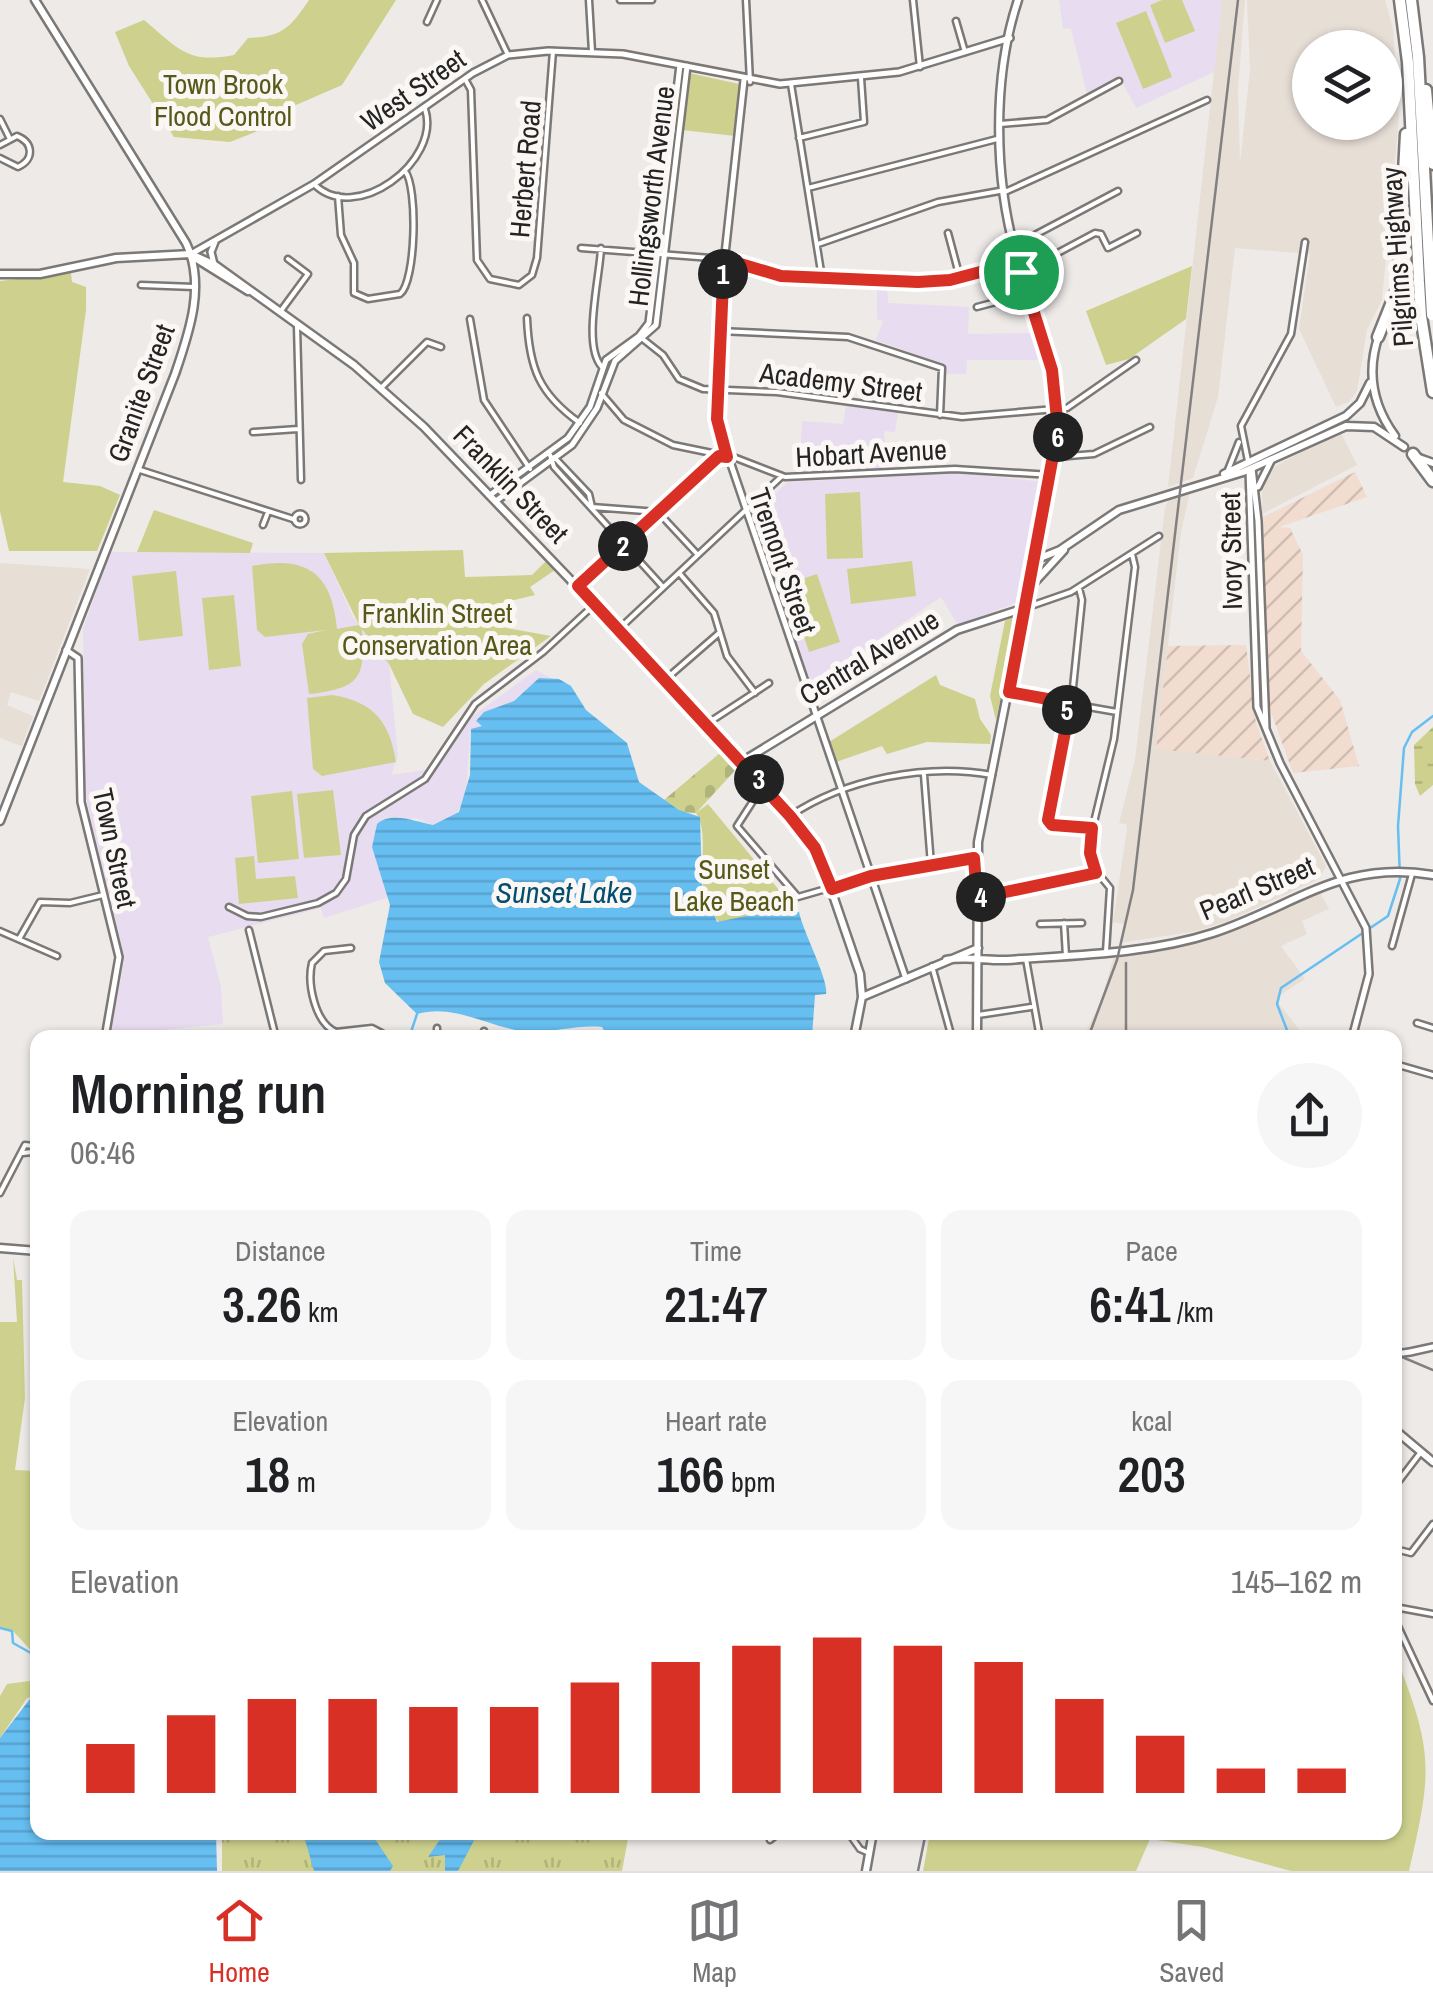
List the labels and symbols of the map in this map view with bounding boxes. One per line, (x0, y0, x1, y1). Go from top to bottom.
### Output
street label: West Street (353, 40, 473, 140)
park label: Town Brook Flood Control (154, 65, 292, 135)
street label: Hollingsworth Avenue (619, 84, 683, 308)
street label: Herbert Road (500, 99, 550, 239)
street label: Pilgrims Highway (1372, 165, 1422, 348)
pin (979, 230, 1064, 315)
pin: 1 (698, 249, 748, 299)
street label: Granite Street (98, 319, 184, 467)
street label: Academy Street (757, 353, 924, 411)
pin: 6 (1033, 412, 1083, 462)
street label: Franklin Street (445, 417, 577, 551)
street label: Hobart Avenue (794, 430, 948, 476)
street label: Tremont Street (740, 483, 826, 639)
street label: Ivory Street (1211, 492, 1251, 610)
pin: 2 (598, 521, 648, 571)
park label: Franklin Street Conservation Area (342, 594, 532, 664)
street label: Central Avenue (792, 600, 946, 714)
pin: 5 (1042, 685, 1092, 735)
pin: 3 (734, 754, 784, 804)
street label: Town Street (84, 785, 146, 911)
street label: Pearl Street (1194, 847, 1320, 929)
park label: Sunset Lake Beach (673, 850, 795, 920)
water label: Sunset Lake (496, 872, 632, 912)
pin: 4 (956, 872, 1006, 922)

